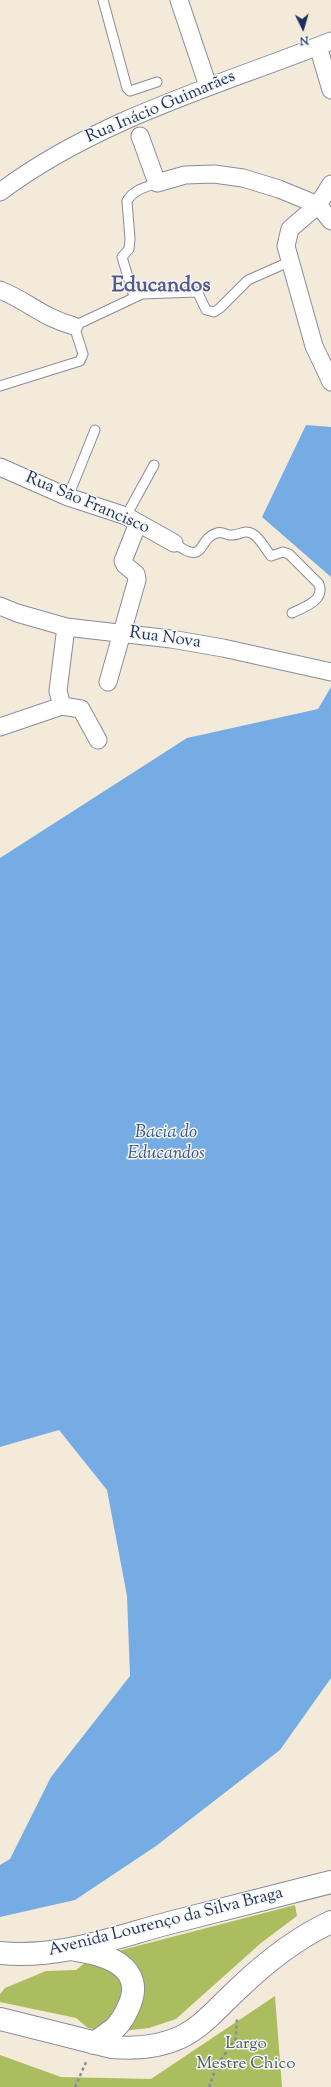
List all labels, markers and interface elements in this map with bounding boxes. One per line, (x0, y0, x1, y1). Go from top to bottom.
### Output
north arrow (283, 8, 323, 48)
text: N (299, 32, 309, 48)
street label: Rua Inácio Guimarães (83, 67, 239, 149)
district label: Educandos (111, 274, 211, 300)
street label: Rua São Francisco (22, 469, 152, 539)
street label: Rua Nova (128, 624, 202, 654)
water label: Bacia do Educandos (127, 1123, 205, 1166)
street label: Avenida Lourenço da Silva Braga (47, 1884, 285, 1962)
park label: Largo Mestre Chico (196, 2035, 296, 2075)

